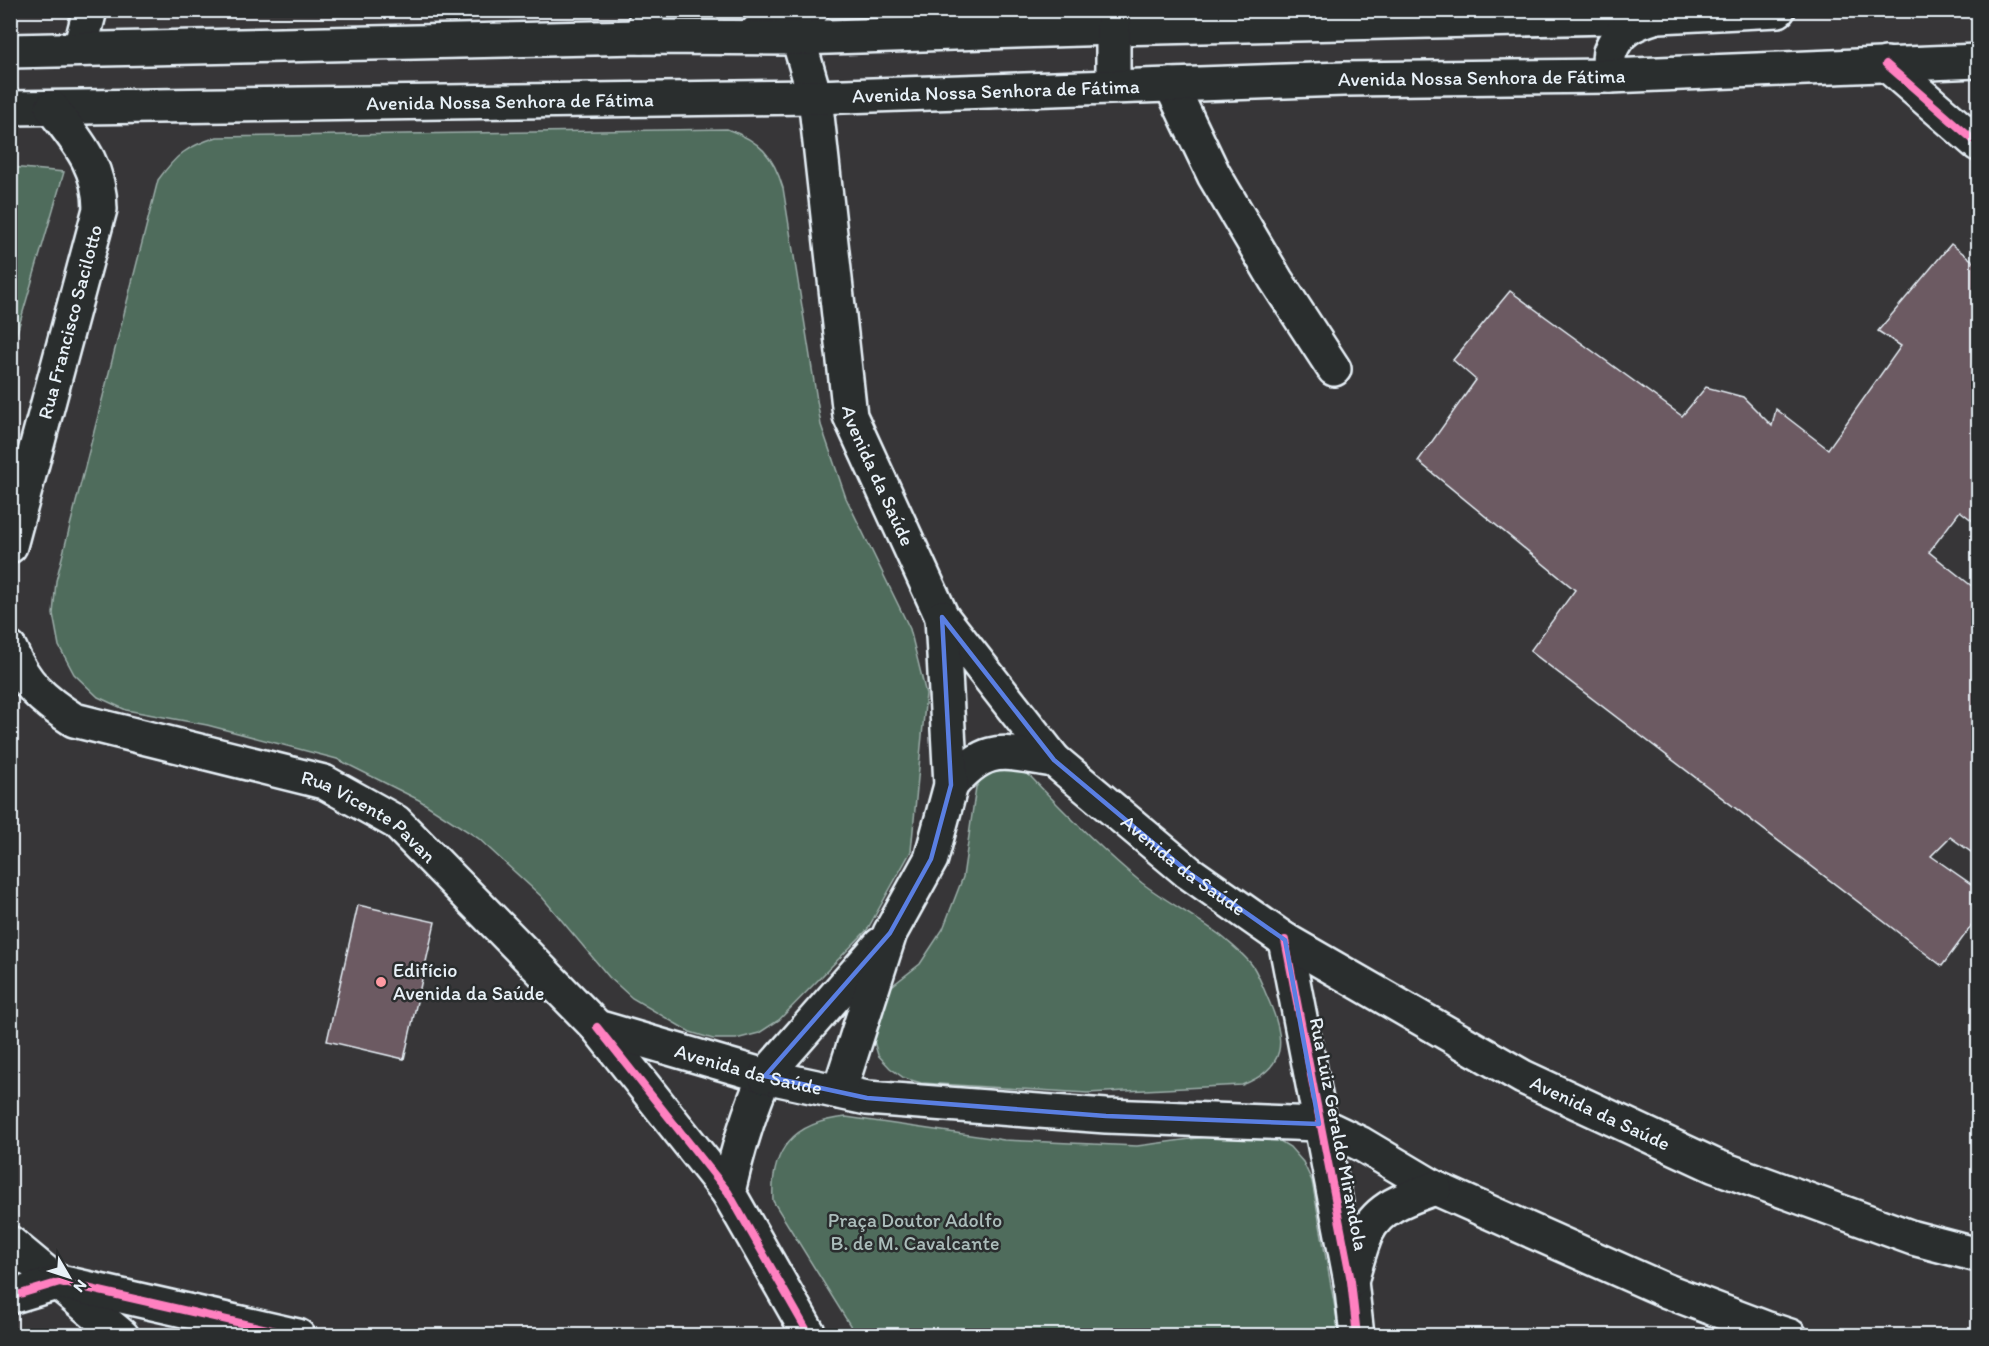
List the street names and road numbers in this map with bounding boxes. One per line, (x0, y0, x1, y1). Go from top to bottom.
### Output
street label: Avenida Nossa Senhora de Fátima (1338, 63, 1626, 91)
street label: Avenida Nossa Senhora de Fátima (852, 74, 1140, 108)
street label: Avenida Nossa Senhora de Fátima (366, 87, 654, 115)
street label: Rua Francisco Sacilotto (32, 222, 107, 422)
street label: Avenida da Saúde (837, 405, 920, 550)
street label: Rua Vicente Pavan (299, 765, 441, 868)
street label: Avenida da Saúde (1116, 809, 1251, 921)
street label: Rua Luiz Geraldo Mirandola (1305, 1015, 1373, 1253)
street label: Avenida da Saúde (672, 1038, 824, 1100)
street label: Avenida da Saúde (1527, 1070, 1674, 1156)

